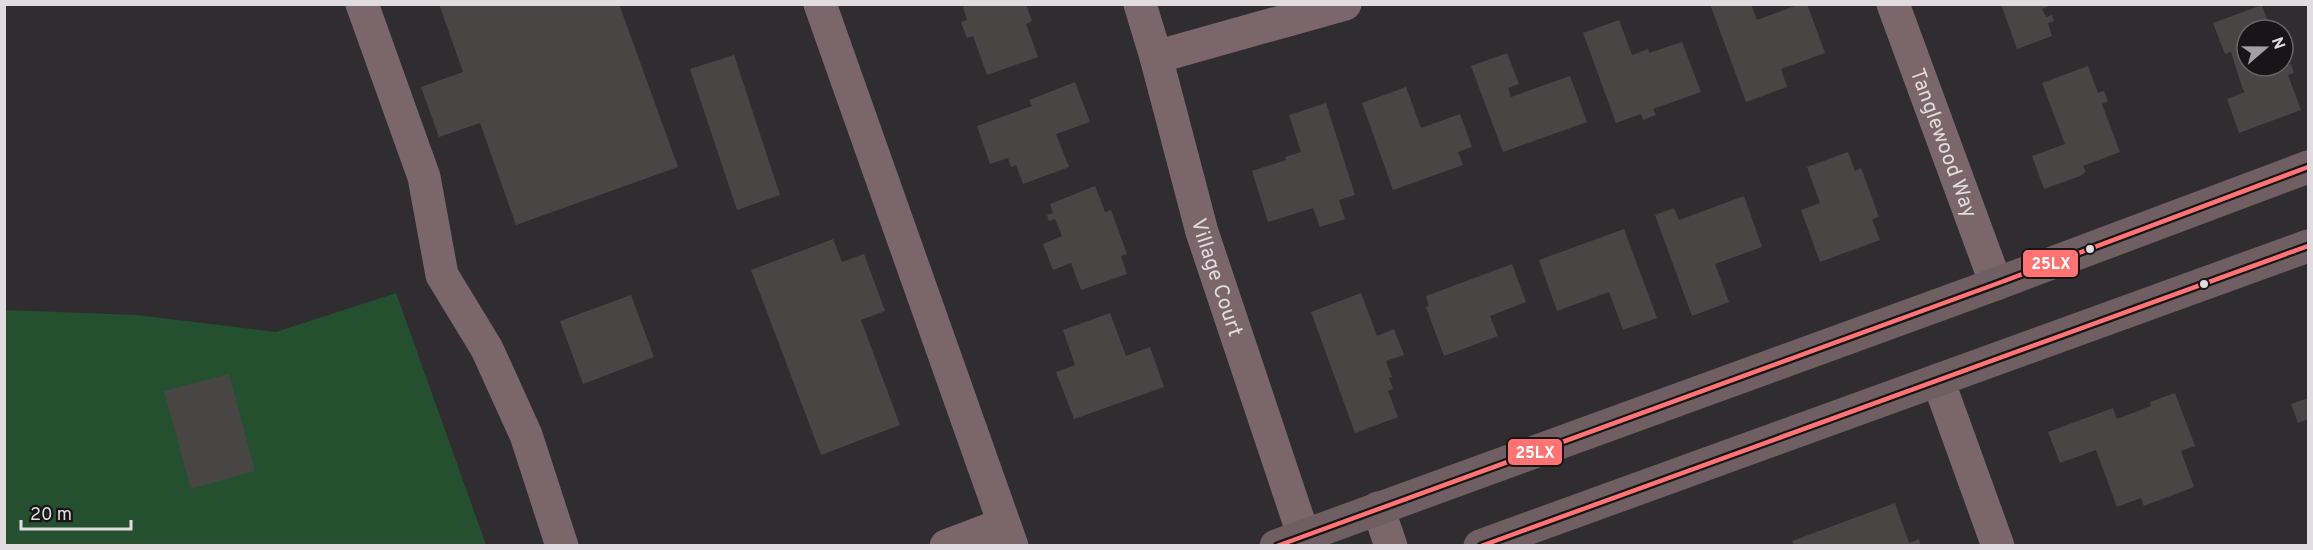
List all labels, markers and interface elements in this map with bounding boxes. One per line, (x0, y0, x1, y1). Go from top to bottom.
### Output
north arrow (2235, 18, 2295, 78)
text: N (2266, 35, 2289, 52)
street label: Tanglewood Way (1903, 65, 1983, 222)
street label: Village Court (1184, 215, 1248, 340)
unlabelled marker (2084, 243, 2096, 255)
line badge: 25LX (2022, 249, 2079, 278)
text: 25LX (2031, 255, 2071, 275)
unlabelled marker (2198, 278, 2210, 290)
line badge: 25LX (1507, 438, 1563, 466)
text: 25LX (1515, 444, 1555, 464)
scale bar (21, 493, 130, 531)
text: 20 m (30, 504, 72, 527)

